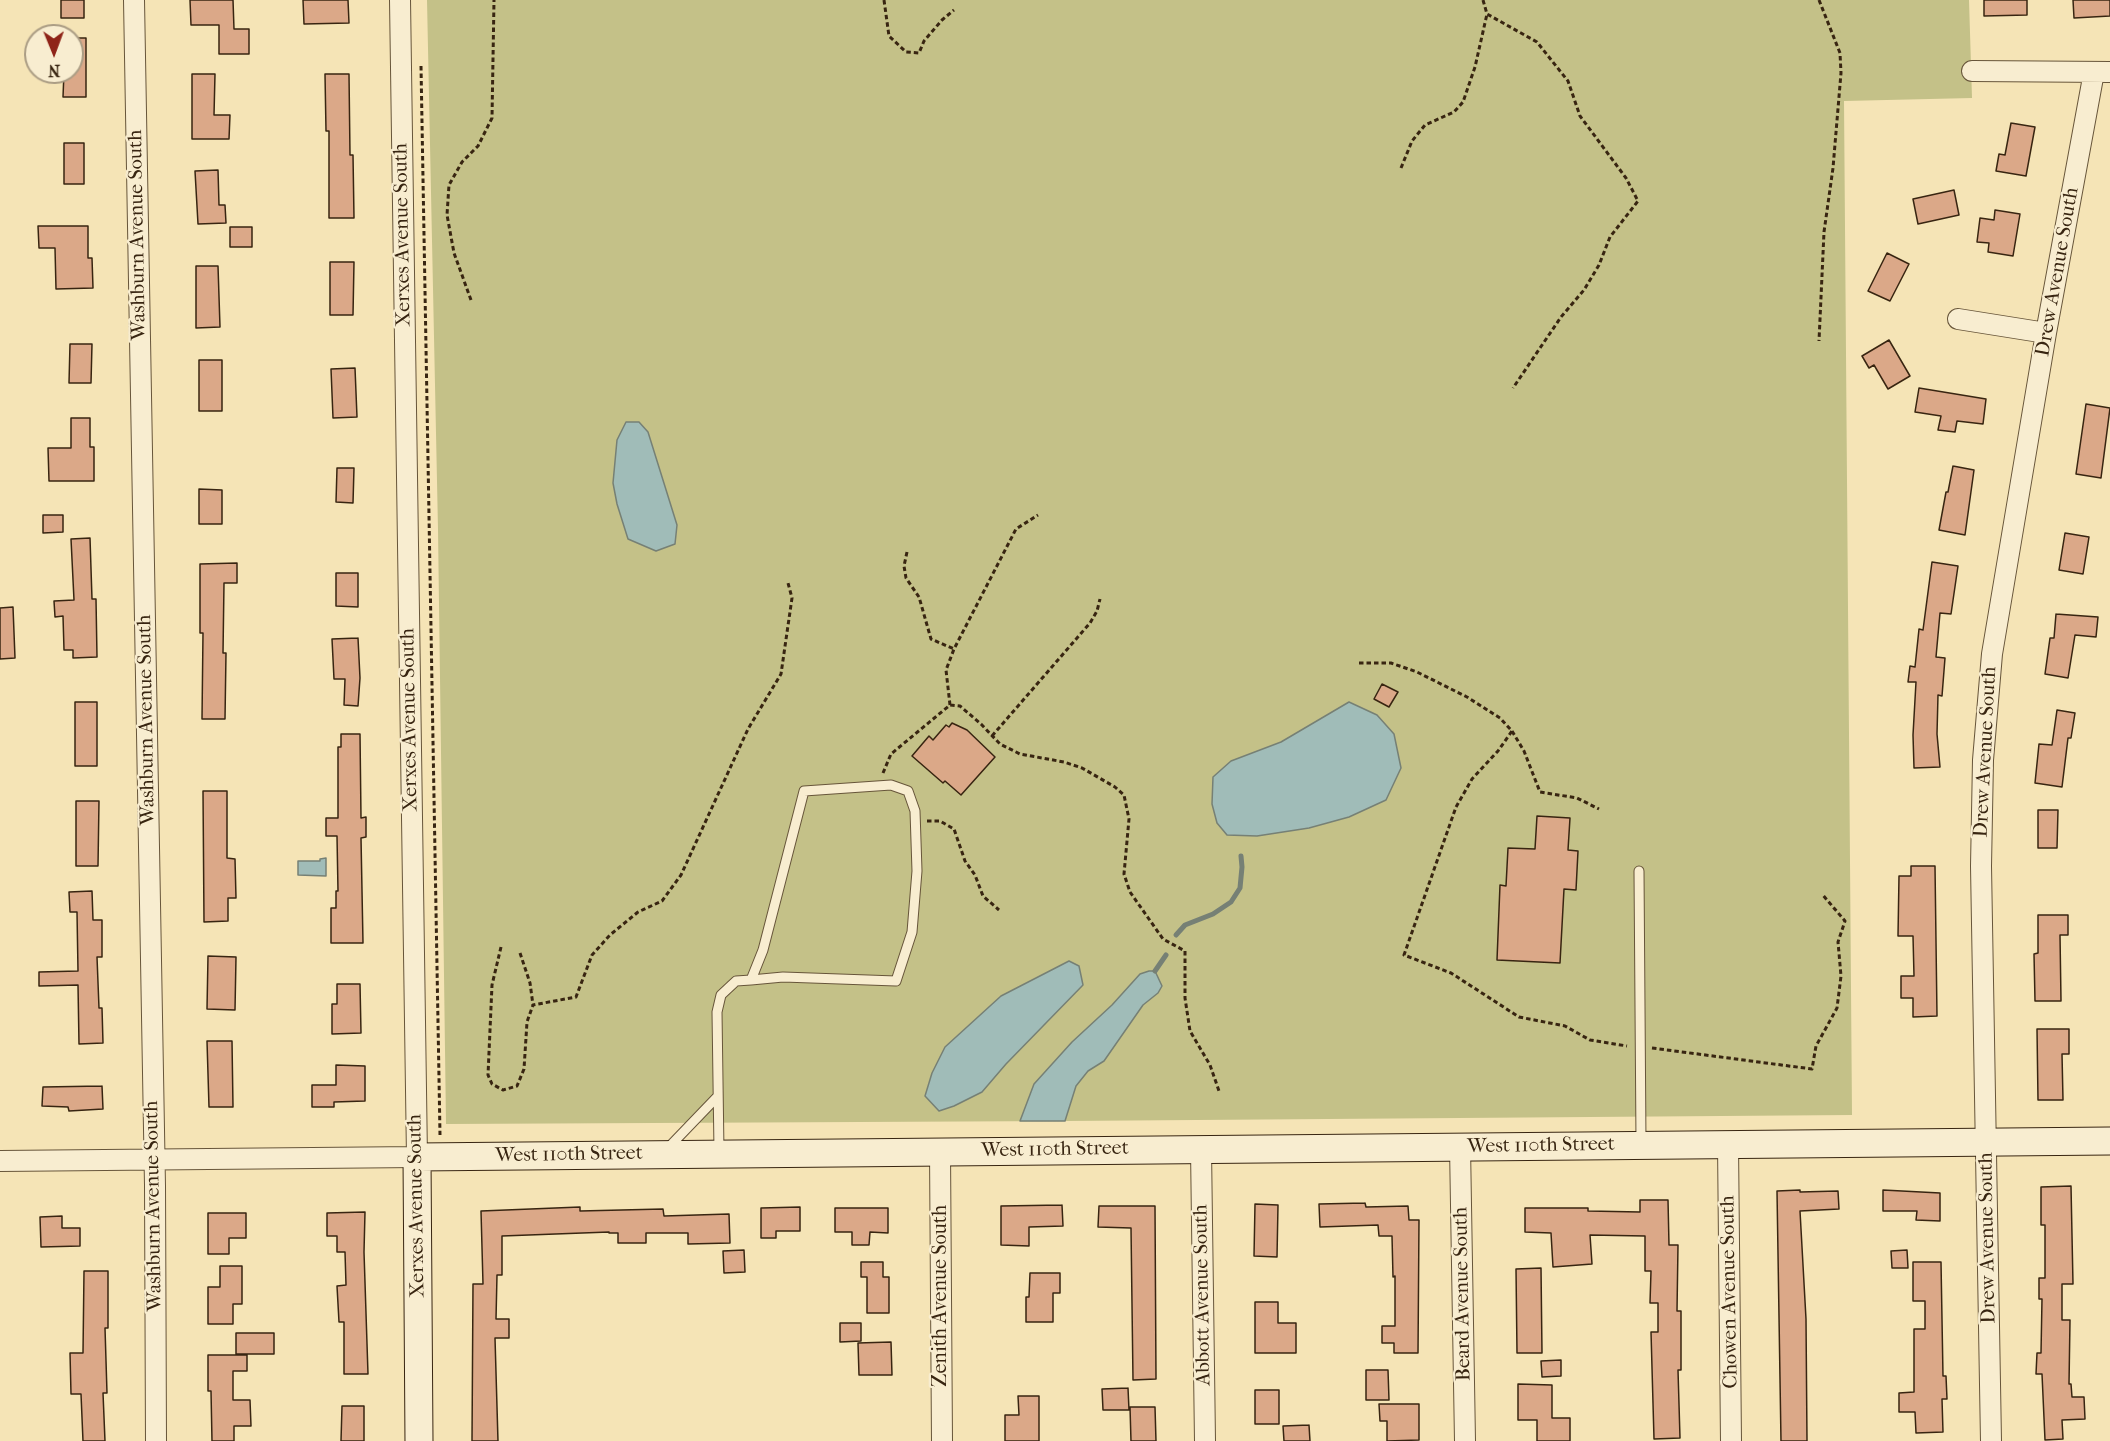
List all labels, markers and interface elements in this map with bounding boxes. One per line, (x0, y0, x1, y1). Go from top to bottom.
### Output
north arrow (24, 24, 84, 84)
text: N (48, 61, 61, 80)
street label: Washburn Avenue South (124, 129, 152, 341)
street label: Xerxes Avenue South (389, 143, 417, 327)
street label: Drew Avenue South (2031, 186, 2085, 358)
street label: Washburn Avenue South (133, 614, 161, 826)
street label: Xerxes Avenue South (396, 628, 424, 812)
street label: Drew Avenue South (1970, 666, 2002, 838)
street label: Washburn Avenue South (140, 1100, 168, 1312)
street label: Xerxes Avenue South (403, 1114, 431, 1298)
street label: West 110th Street (1467, 1133, 1615, 1159)
street label: West 110th Street (981, 1137, 1129, 1163)
street label: West 110th Street (495, 1142, 643, 1168)
street label: Drew Avenue South (1975, 1152, 2001, 1324)
street label: Chowen Avenue South (1716, 1195, 1744, 1389)
street label: Abbott Avenue South (1189, 1204, 1217, 1386)
street label: Zenith Avenue South (929, 1205, 953, 1387)
street label: Beard Avenue South (1449, 1207, 1477, 1381)

